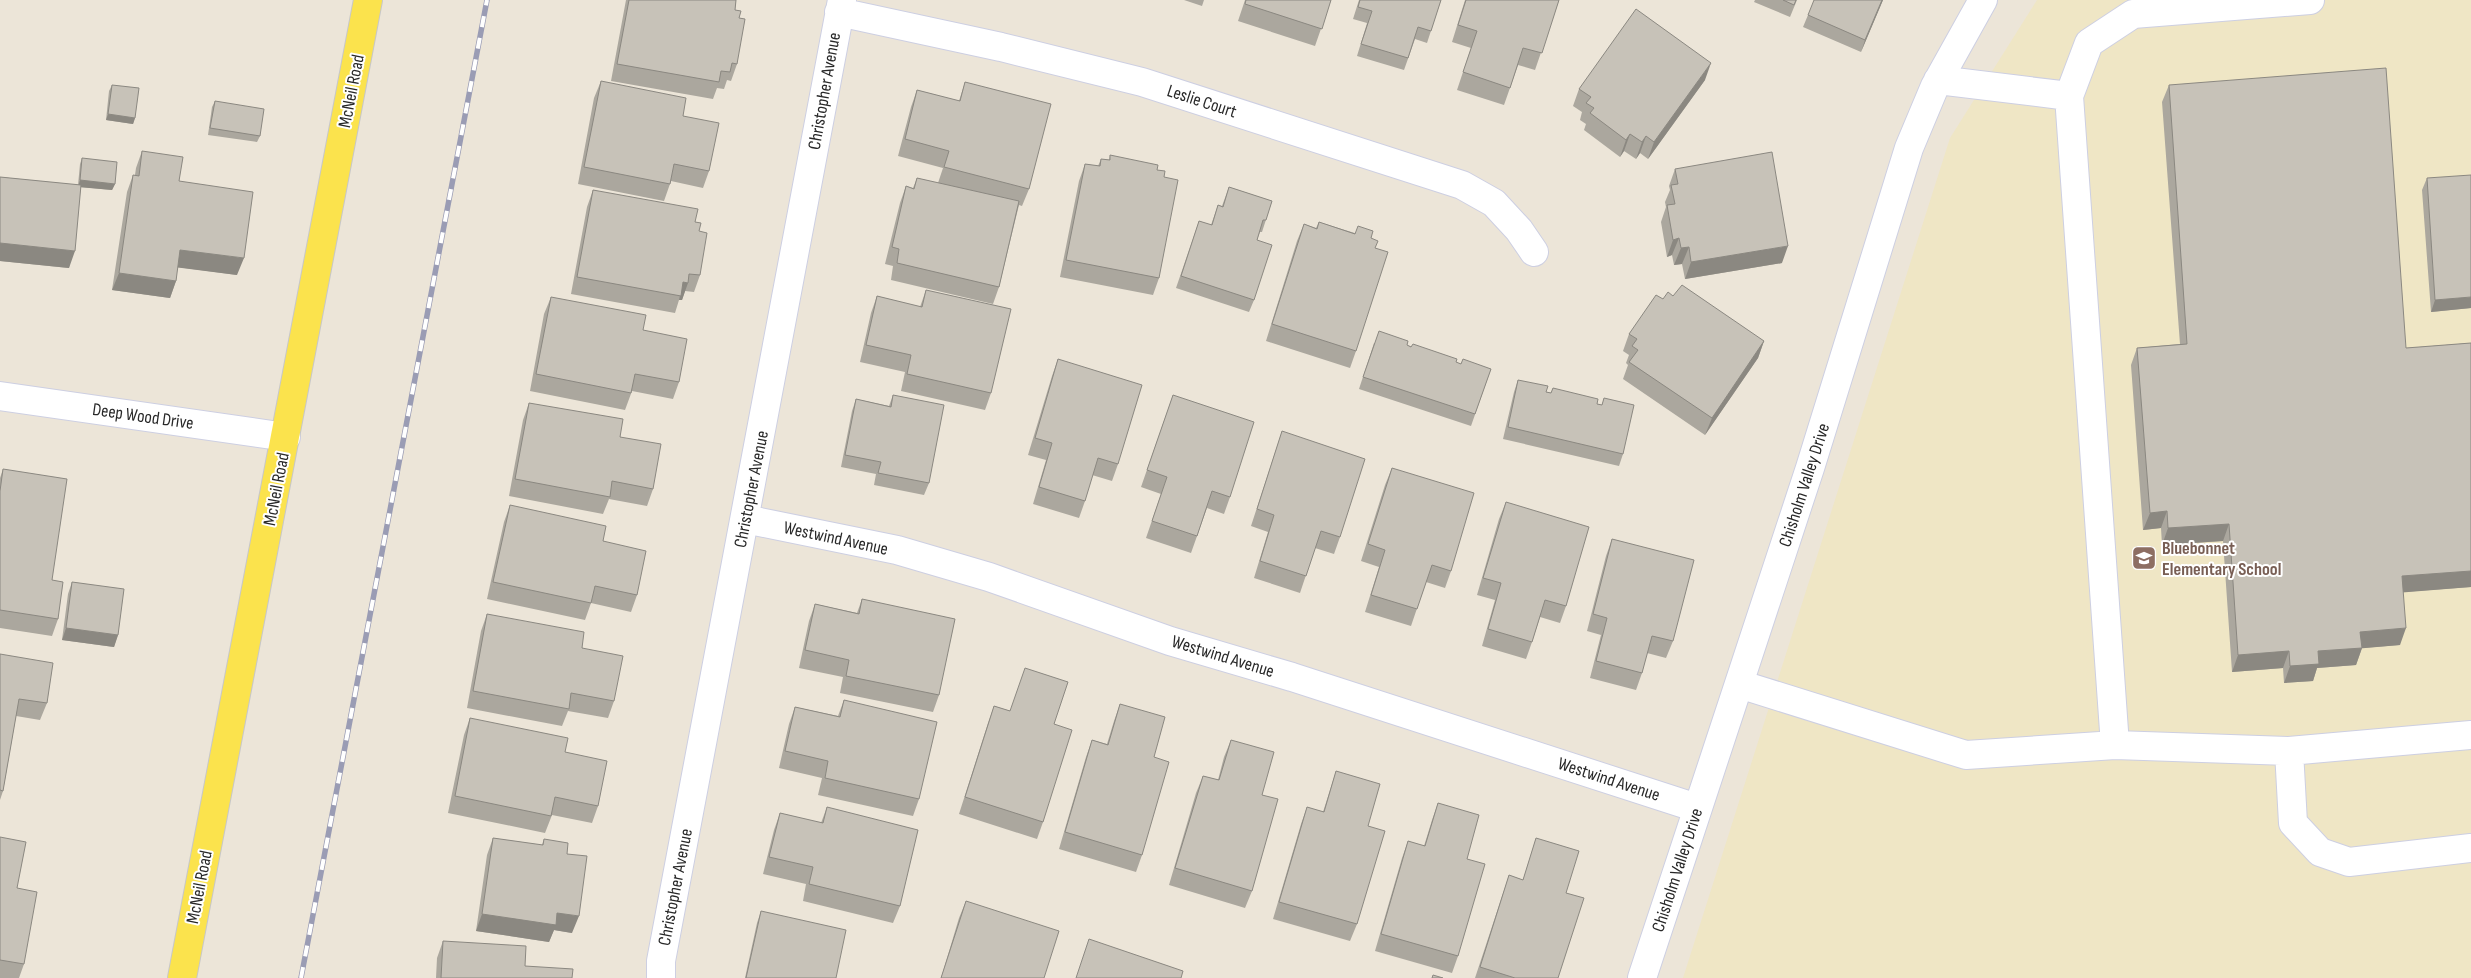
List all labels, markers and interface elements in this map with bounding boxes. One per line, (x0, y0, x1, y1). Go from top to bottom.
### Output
street label: Christopher Avenue (804, 31, 845, 151)
street label: McNeil Road (334, 53, 369, 129)
street label: Leslie Court (1164, 80, 1240, 123)
street label: Deep Wood Drive (91, 399, 195, 434)
street label: Chisholm Valley Drive (1775, 421, 1834, 550)
street label: Christopher Avenue (730, 429, 773, 549)
street label: McNeil Road (259, 451, 294, 527)
street label: Westwind Avenue (782, 517, 890, 560)
place label: Bluebonnet Elementary School (2162, 538, 2281, 580)
school or university icon: Bluebonnet Elementary School (2131, 545, 2157, 571)
street label: Westwind Avenue (1169, 631, 1277, 682)
street label: Westwind Avenue (1555, 753, 1663, 806)
street label: Chisholm Valley Drive (1648, 806, 1707, 935)
street label: Christopher Avenue (654, 827, 697, 947)
street label: McNeil Road (182, 849, 217, 925)

